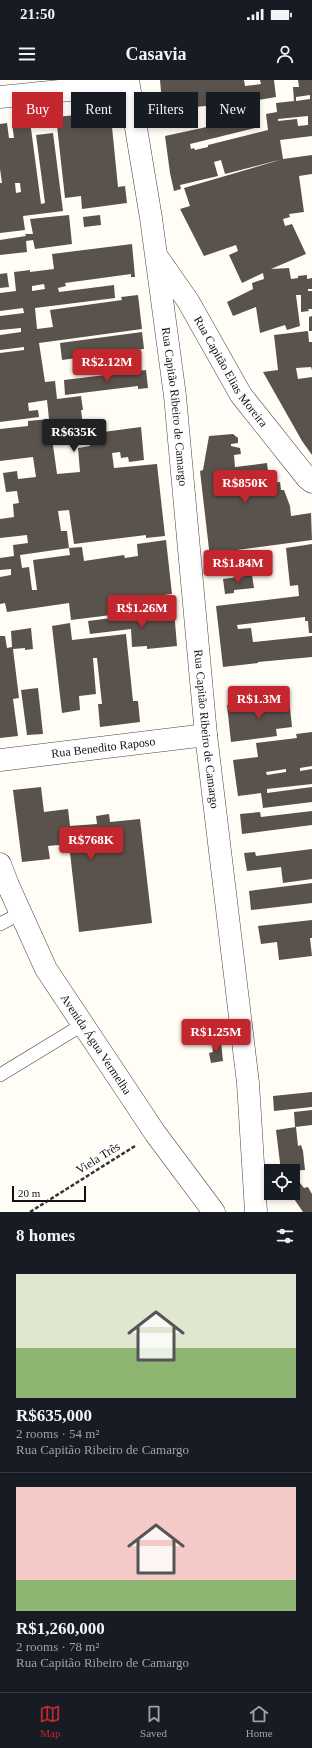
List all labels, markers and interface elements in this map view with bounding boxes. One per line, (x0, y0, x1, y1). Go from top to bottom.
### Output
text: 21:50 (20, 6, 55, 22)
icon: menu (16, 43, 38, 65)
icon: person (274, 43, 296, 65)
text: Casavia (125, 44, 187, 64)
chip: Buy (12, 92, 63, 128)
chip: Rent (71, 92, 126, 128)
chip: Filters (134, 92, 198, 128)
chip: New (206, 92, 260, 128)
street label: Rua Capitão Elias Moreira (191, 314, 271, 430)
street label: Rua Capitão Ribeiro de Camargo (159, 326, 190, 487)
pin: R$2.12M (70, 349, 144, 383)
text: R$2.12M (82, 354, 132, 369)
pin: R$635K (41, 419, 107, 453)
text: R$635K (51, 424, 97, 439)
pin: R$850K (212, 470, 278, 504)
text: R$850K (222, 475, 268, 490)
pin: R$1.84M (201, 550, 275, 584)
text: R$1.84M (213, 555, 263, 570)
pin: R$1.26M (105, 595, 179, 629)
text: R$1.26M (117, 600, 167, 615)
street label: Rua Capitão Ribeiro de Camargo (191, 649, 222, 809)
pin: R$1.3M (226, 686, 292, 720)
text: R$1.3M (237, 691, 281, 706)
street label: Rua Benedito Raposo (50, 734, 156, 761)
pin: R$768K (58, 827, 124, 861)
text: R$768K (68, 832, 114, 847)
street label: Avenida Água Vermelha (58, 991, 135, 1098)
pin: R$1.25M (179, 1019, 253, 1053)
text: R$1.25M (191, 1024, 241, 1039)
street label: Viela Três (74, 1139, 123, 1177)
map controls (264, 1164, 300, 1200)
button: locate (264, 1164, 300, 1200)
scale bar (12, 1184, 86, 1203)
text: 20 m (18, 1187, 40, 1199)
icon: filters (274, 1225, 296, 1247)
text: 8 homes (16, 1226, 75, 1245)
icon: home (120, 1300, 192, 1372)
text: R$635,000 (16, 1406, 92, 1425)
text: 2 rooms · 54 m² (16, 1426, 99, 1441)
text: Rua Capitão Ribeiro de Camargo (16, 1442, 189, 1457)
icon: home (120, 1513, 192, 1585)
text: R$1,260,000 (16, 1619, 105, 1638)
text: 2 rooms · 78 m² (16, 1639, 99, 1654)
text: Rua Capitão Ribeiro de Camargo (16, 1655, 189, 1670)
tab: Map (39, 1703, 61, 1739)
tab: Saved (140, 1703, 167, 1739)
tab: Home (246, 1703, 273, 1739)

